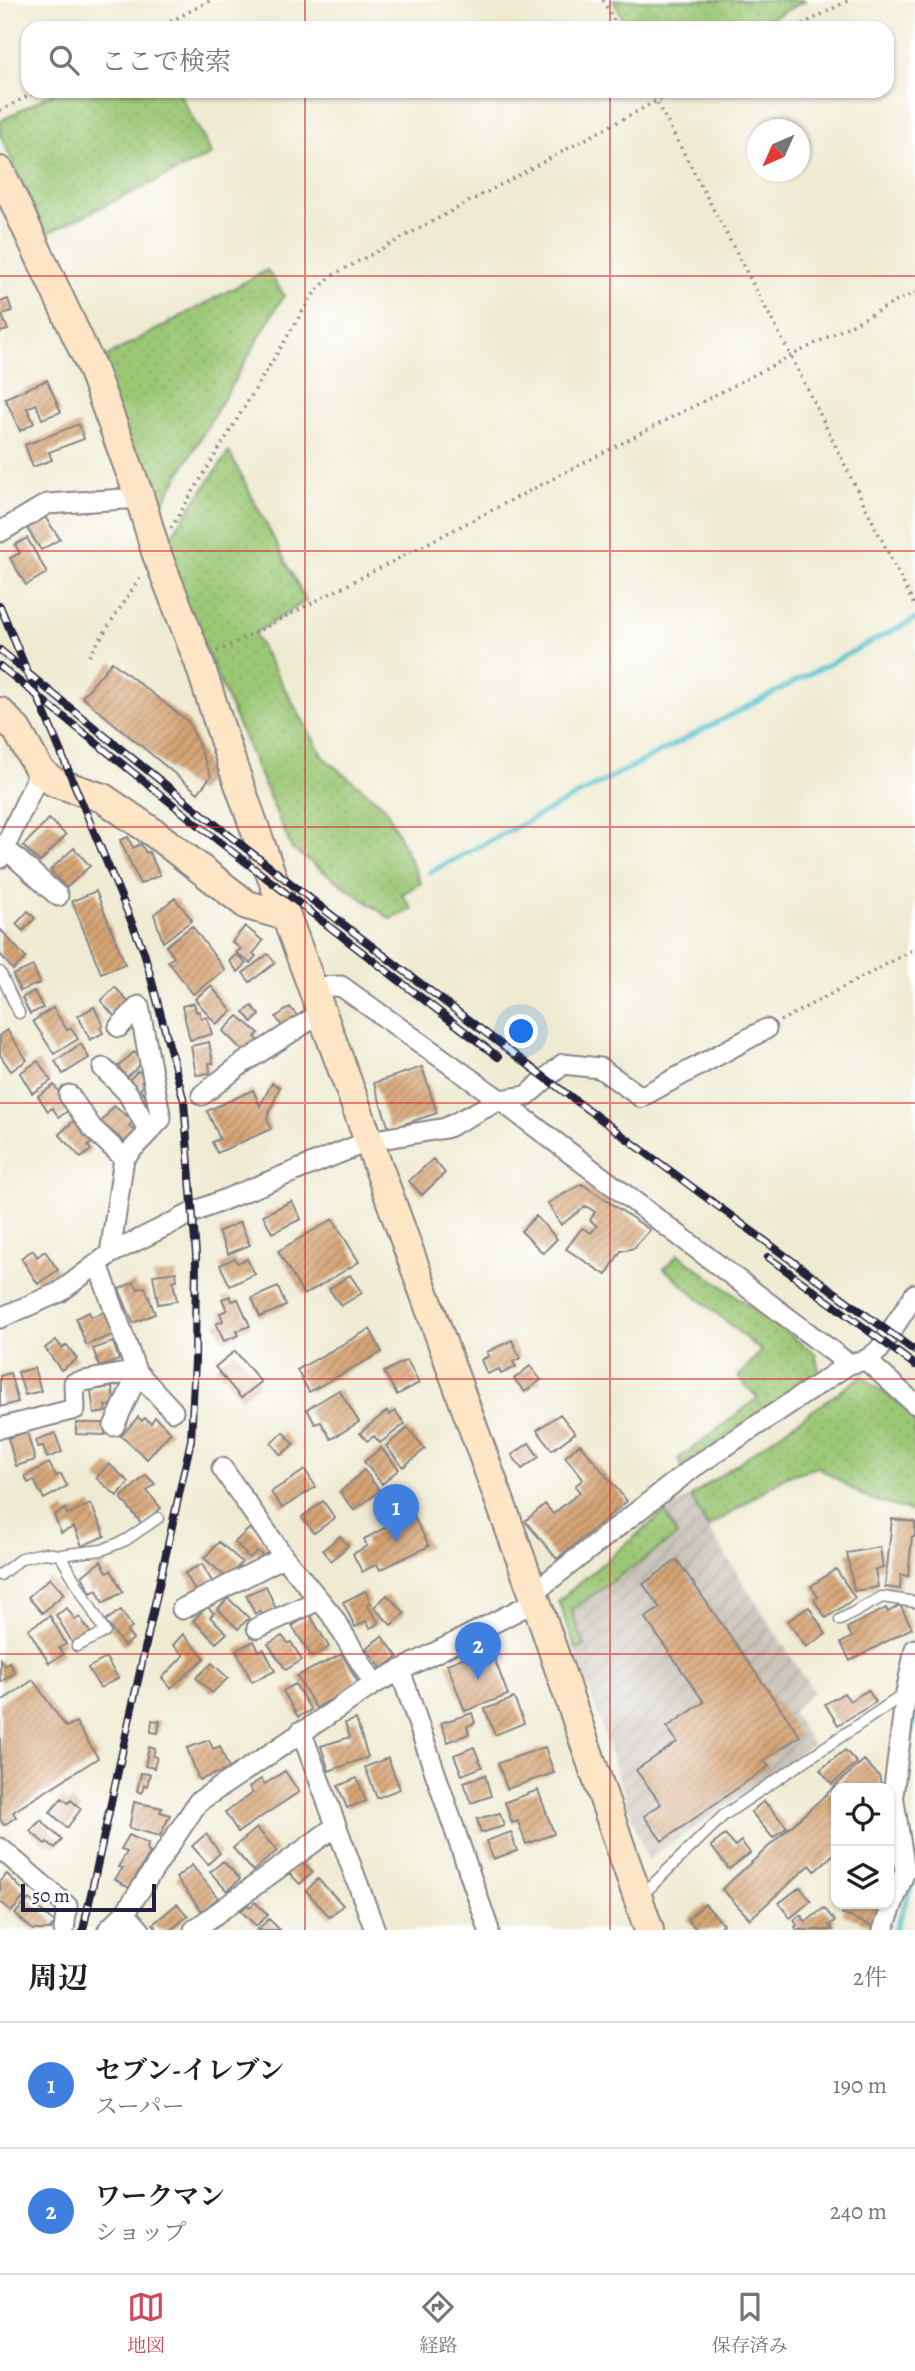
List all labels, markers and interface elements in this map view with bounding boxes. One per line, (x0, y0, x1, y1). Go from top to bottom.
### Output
search box (21, 21, 894, 98)
icon: search (45, 41, 83, 79)
text: ここで検索 (101, 44, 231, 79)
north arrow (747, 119, 810, 182)
your location (504, 1014, 538, 1048)
pin: 1 (373, 1484, 419, 1542)
pin: 2 (455, 1622, 501, 1680)
map controls (831, 1783, 894, 1909)
button: locate (831, 1783, 894, 1846)
button: layers (831, 1846, 894, 1909)
scale bar (21, 1881, 156, 1913)
text: 50 m (32, 1883, 70, 1909)
text: 周辺 (28, 1958, 88, 1998)
text: 2件 (853, 1962, 887, 1993)
text: セブン-イレブン (95, 2053, 284, 2088)
text: 1 (47, 2070, 55, 2101)
text: 190 m (833, 2070, 887, 2101)
text: スーパー (95, 2091, 185, 2122)
text: ワークマン (95, 2179, 225, 2214)
text: 2 (45, 2196, 57, 2227)
text: 240 m (830, 2196, 887, 2227)
text: ショップ (95, 2217, 187, 2248)
tab: 地図 (127, 2288, 165, 2359)
tab: 経路 (419, 2288, 458, 2359)
tab: 保存済み (712, 2288, 788, 2359)

